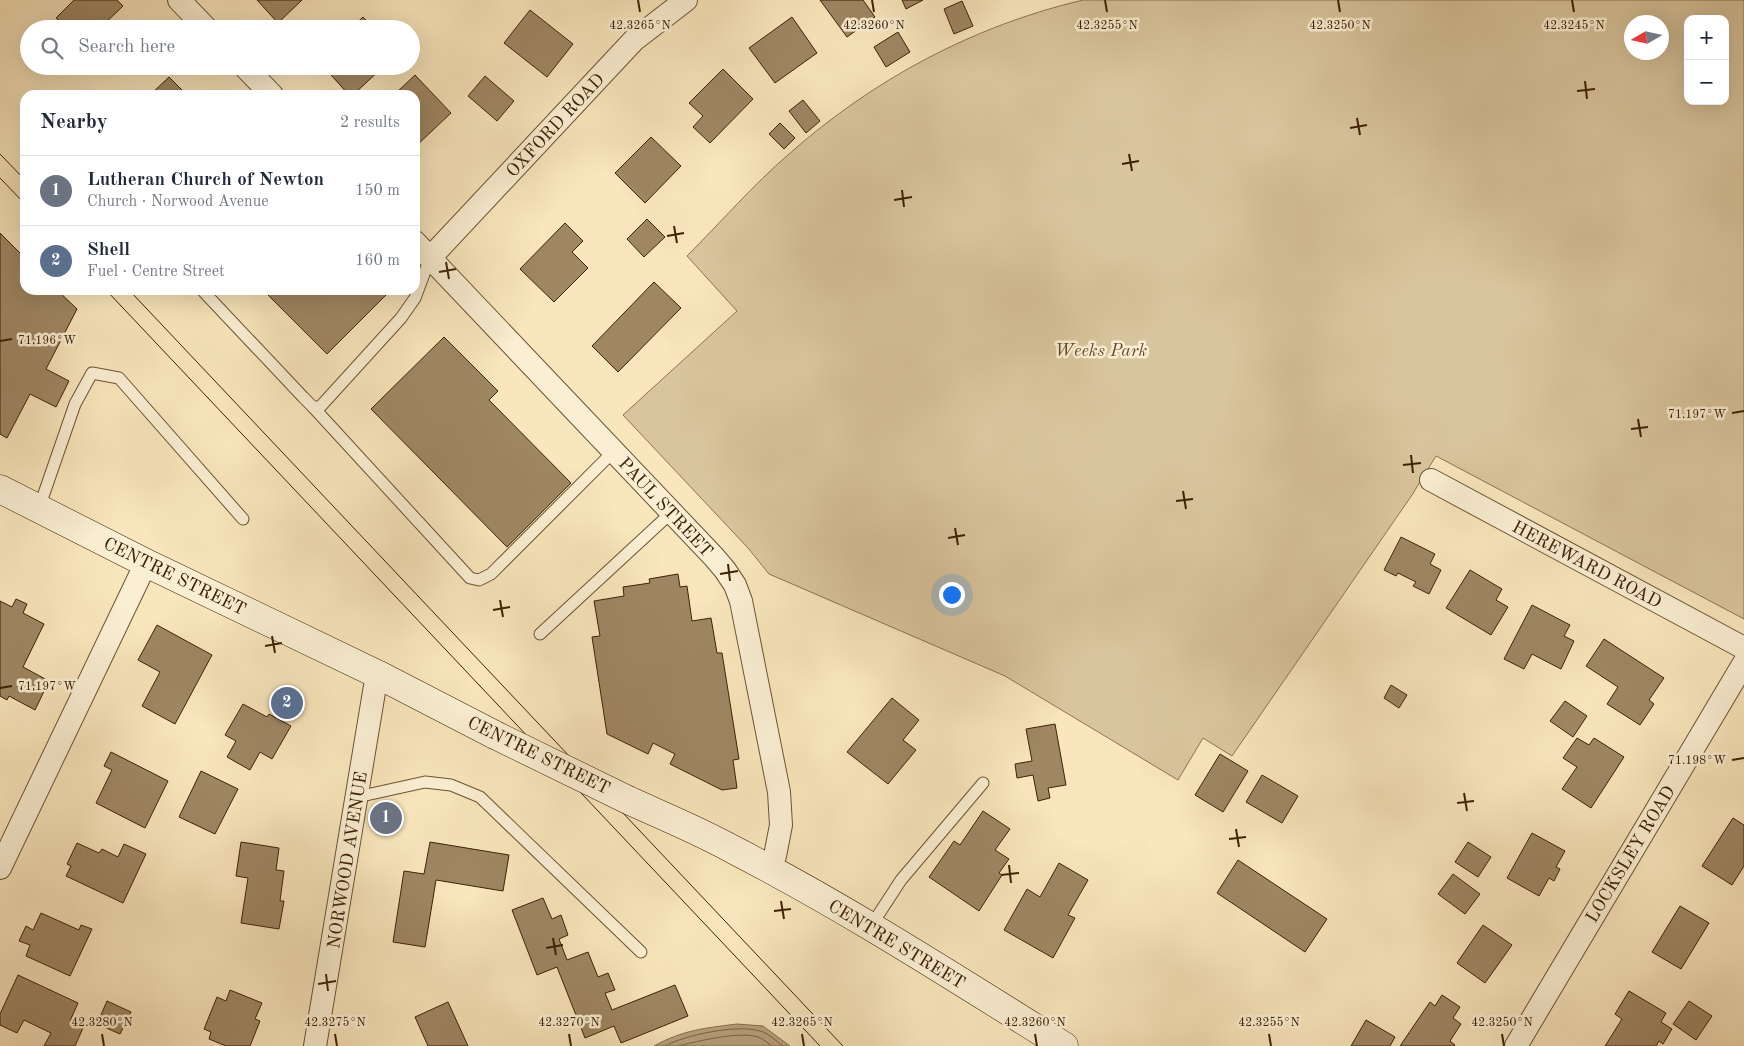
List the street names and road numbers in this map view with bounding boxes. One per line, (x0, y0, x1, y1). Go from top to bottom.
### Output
street label: OXFORD ROAD (503, 70, 608, 181)
street label: PAUL STREET (615, 454, 716, 561)
street label: HEREWARD ROAD (1509, 518, 1664, 612)
street label: CENTRE STREET (100, 535, 249, 619)
street label: CENTRE STREET (464, 714, 613, 798)
street label: NORWOOD AVENUE (325, 770, 371, 950)
street label: LOCKSLEY ROAD (1583, 783, 1679, 926)
street label: CENTRE STREET (825, 897, 968, 993)

